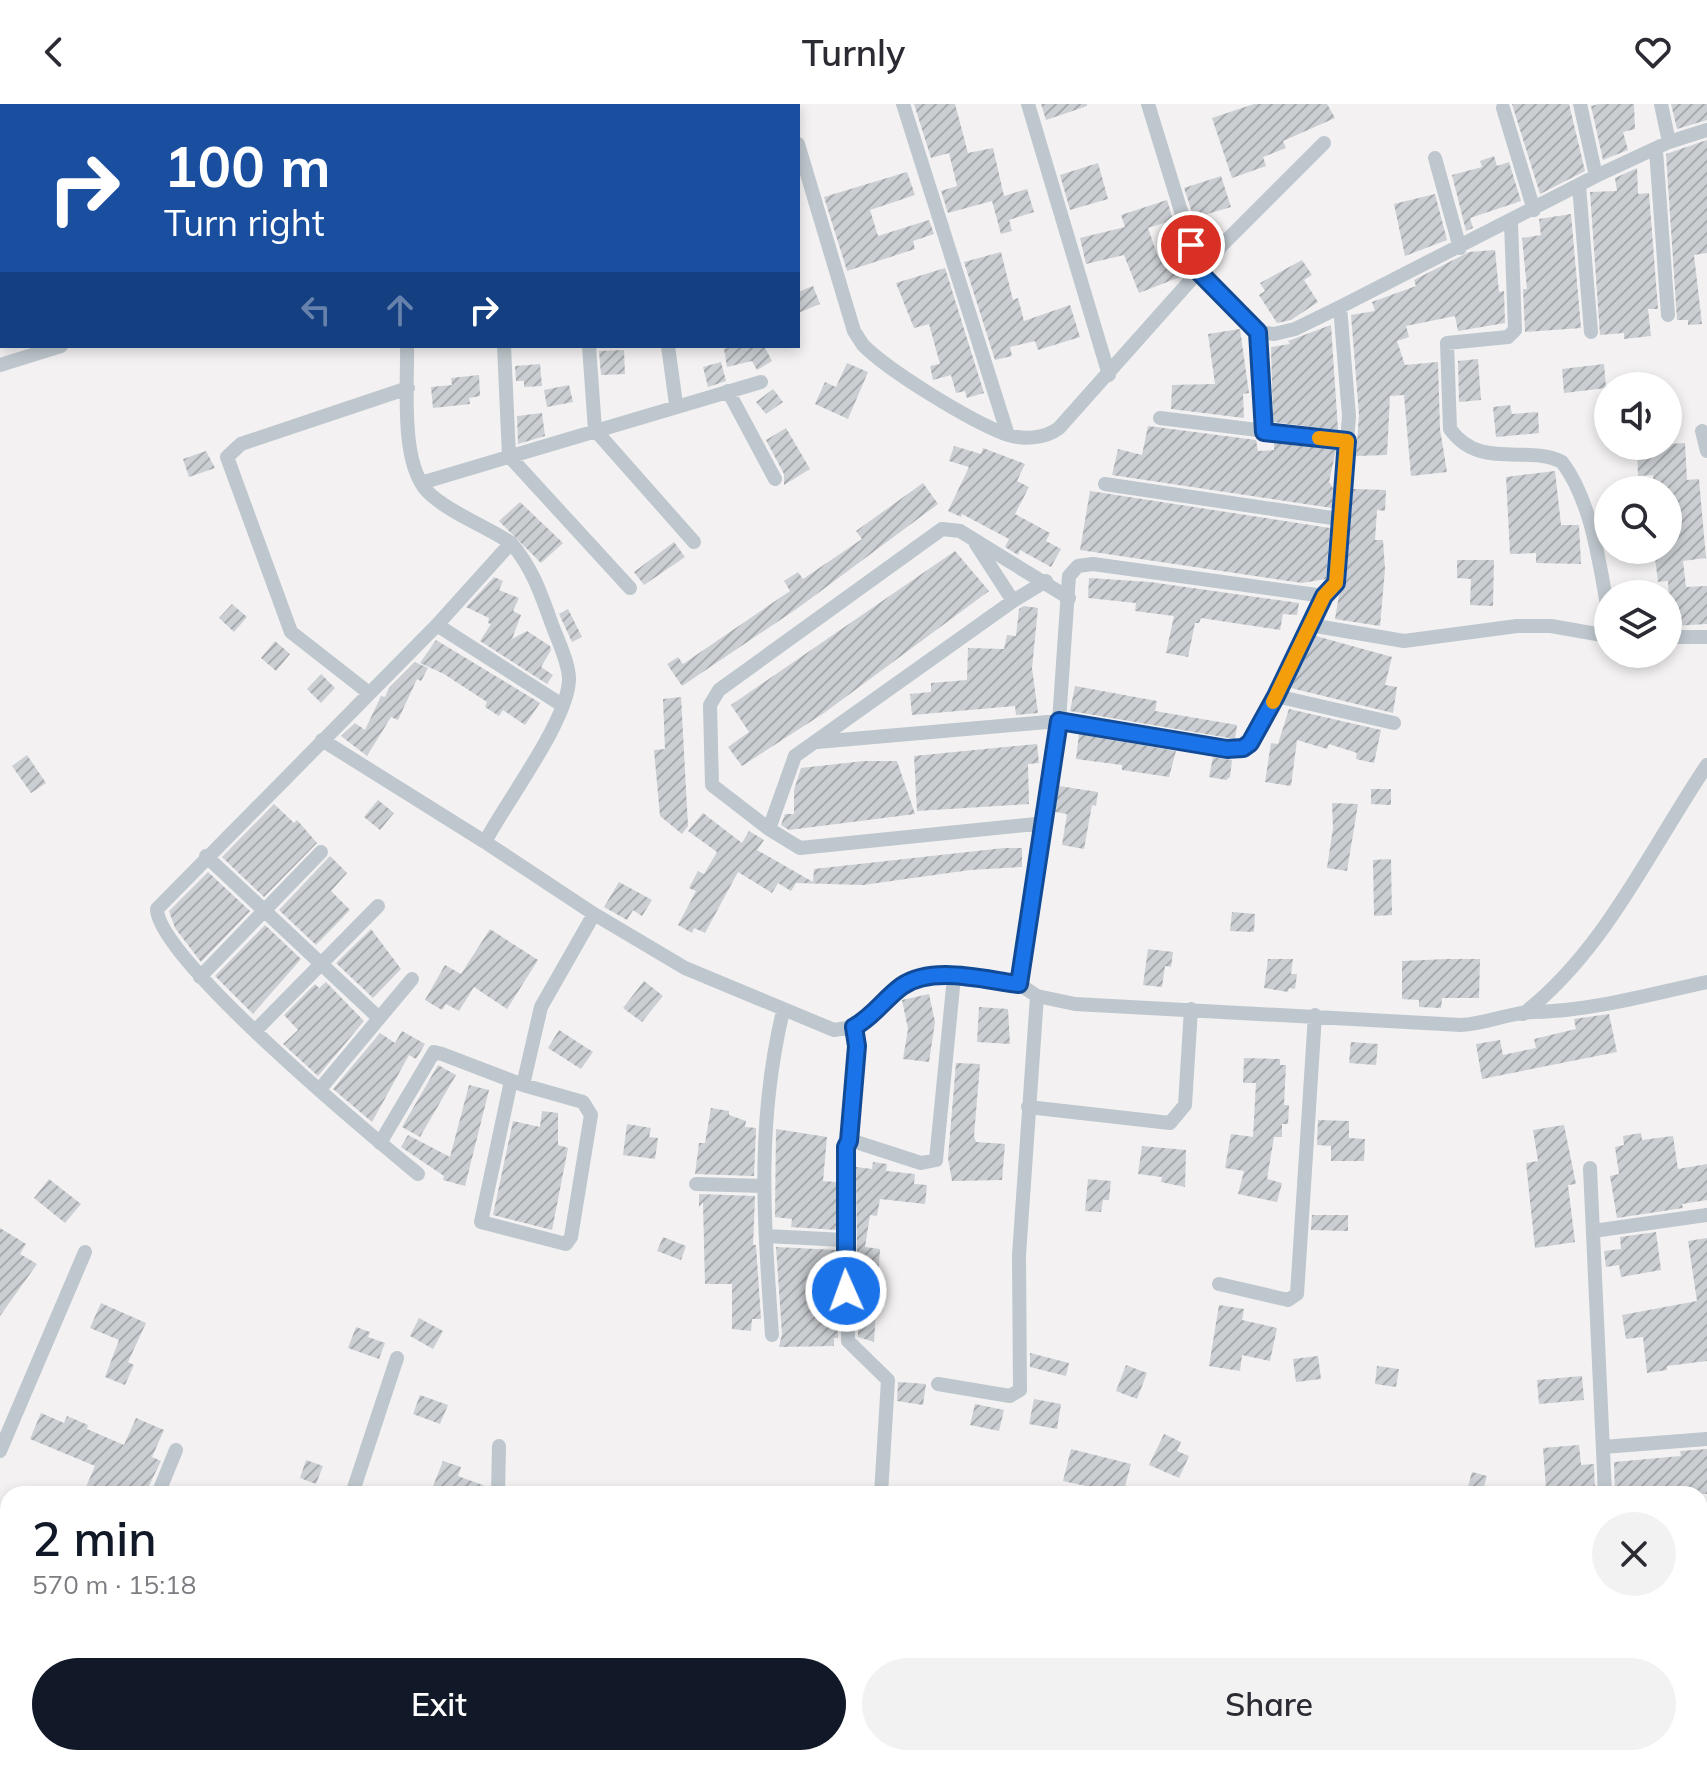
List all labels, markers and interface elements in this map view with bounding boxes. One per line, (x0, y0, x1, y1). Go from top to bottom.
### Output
icon: back (32, 30, 76, 74)
text: Turnly (802, 30, 905, 75)
icon: heart (1631, 30, 1675, 74)
text: 100 m (164, 131, 331, 201)
icon: right (32, 136, 136, 240)
text: Turn right (164, 200, 325, 245)
pin (1157, 211, 1225, 279)
icon: arrive (1169, 223, 1213, 267)
icon: left (294, 288, 338, 332)
icon: ahead (378, 288, 422, 332)
icon: right (462, 288, 506, 332)
map controls (1594, 372, 1682, 668)
button: sound (1594, 372, 1682, 460)
button: search (1594, 476, 1682, 564)
button: layers (1594, 580, 1682, 668)
position arrow (804, 1249, 888, 1333)
text: 2 min (32, 1508, 157, 1568)
button: close (1592, 1512, 1676, 1596)
text: 570 m · 15:18 (32, 1568, 196, 1601)
button: Exit (32, 1658, 846, 1750)
button: Share (862, 1658, 1676, 1750)

